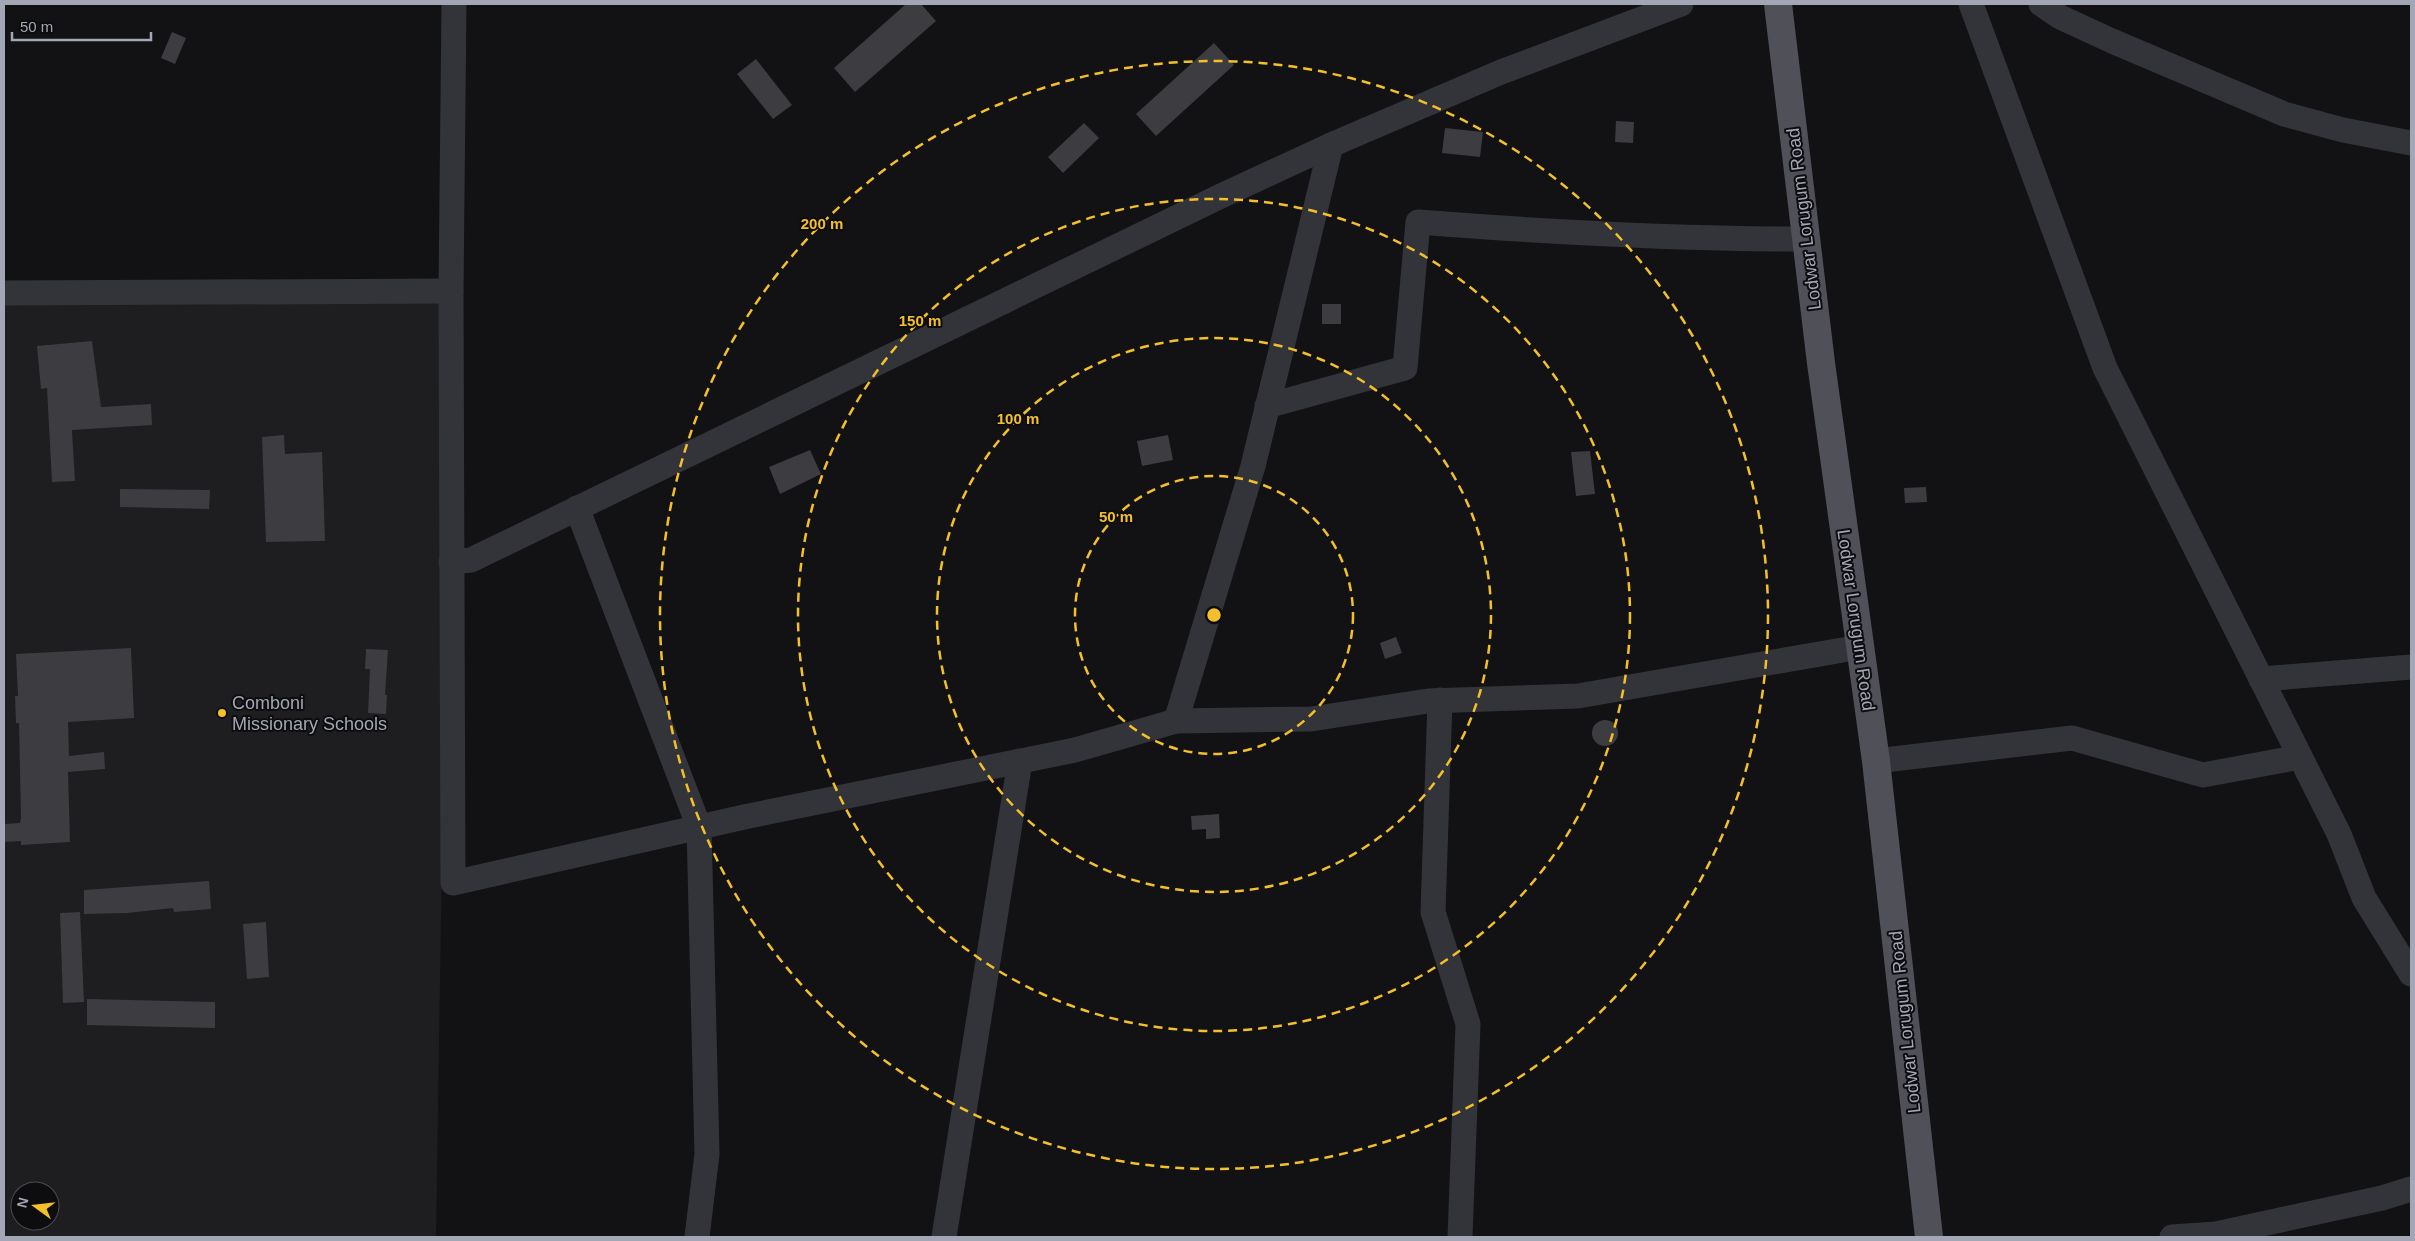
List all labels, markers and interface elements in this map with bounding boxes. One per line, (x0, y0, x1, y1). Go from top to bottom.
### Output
scale bar (12, 10, 151, 42)
text: 50 m (20, 18, 53, 35)
street label: Lodwar Lorugum Road (1783, 127, 1825, 311)
text: 200 m (801, 215, 843, 232)
text: 150 m (899, 312, 941, 329)
text: 100 m (997, 410, 1039, 427)
text: 50 m (1099, 508, 1133, 525)
street label: Lodwar Lorugum Road (1833, 528, 1879, 712)
centre of rings (1205, 606, 1223, 624)
place label: Comboni Missionary Schools (232, 693, 387, 734)
marker: Comboni Missionary Schools (216, 707, 228, 719)
street label: Lodwar Lorugum Road (1885, 930, 1925, 1114)
north arrow (10, 1181, 60, 1231)
text: N (13, 1196, 31, 1210)

